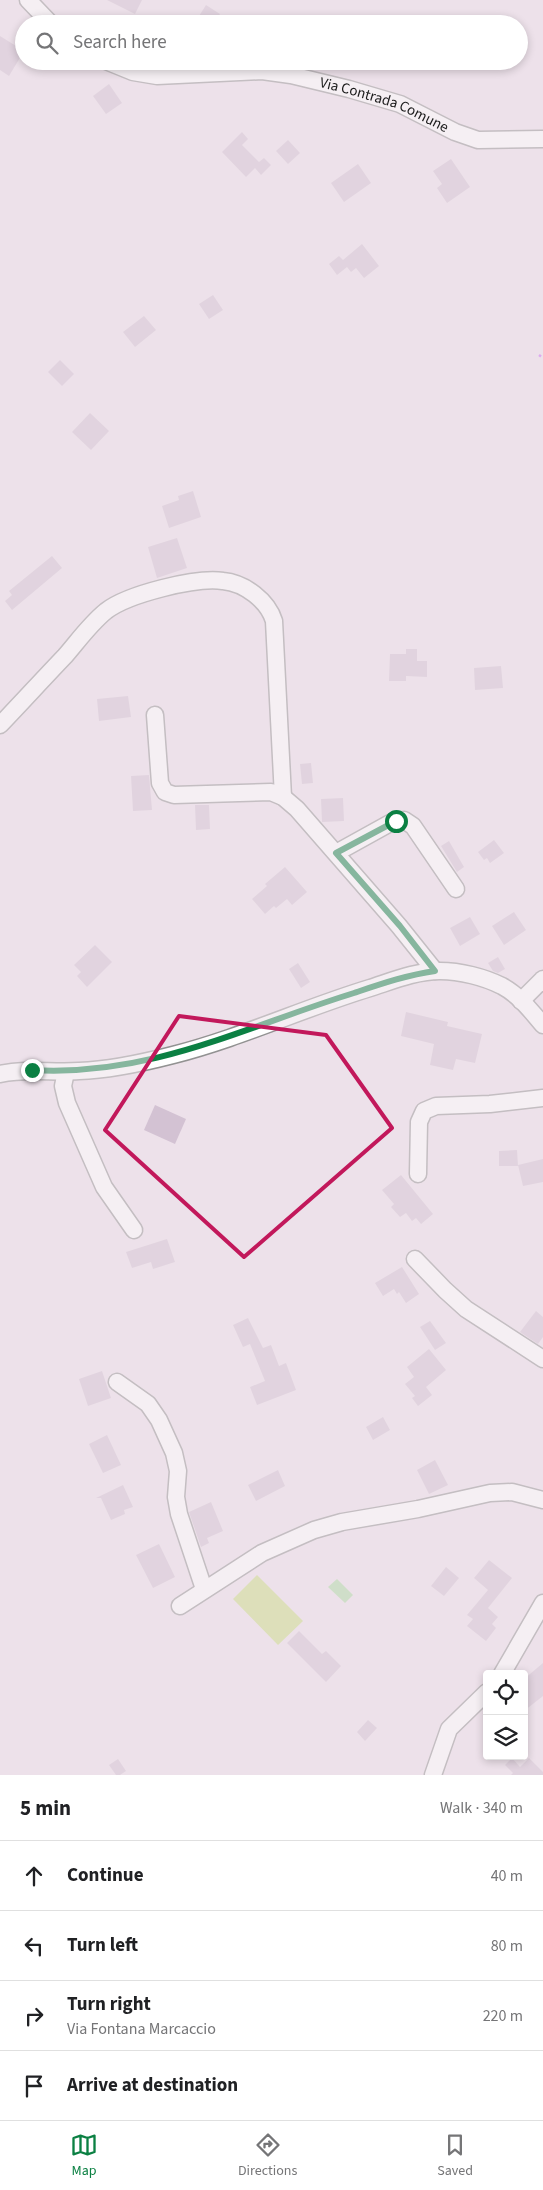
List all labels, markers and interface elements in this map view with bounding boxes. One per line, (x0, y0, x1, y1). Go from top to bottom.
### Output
search box (15, 15, 528, 70)
icon: search (33, 29, 61, 57)
text: Search here (73, 29, 167, 56)
street label: Via Contrada Comune (318, 72, 452, 138)
route start (385, 810, 408, 833)
route end (21, 1059, 44, 1082)
map controls (483, 1670, 528, 1760)
button: locate (483, 1670, 528, 1715)
button: layers (483, 1715, 528, 1760)
text: 5 min (20, 1793, 71, 1823)
text: Walk · 340 m (440, 1797, 523, 1819)
icon: ahead (20, 1862, 48, 1890)
text: Continue (67, 1862, 144, 1889)
text: 40 m (491, 1865, 523, 1887)
icon: left (20, 1932, 48, 1960)
text: Turn left (67, 1932, 138, 1959)
text: 80 m (491, 1935, 523, 1957)
text: Turn right (67, 1991, 151, 2018)
icon: right (20, 2002, 48, 2030)
text: 220 m (483, 2005, 523, 2027)
text: Via Fontana Marcaccio (67, 2018, 216, 2040)
icon: arrive (20, 2072, 48, 2100)
text: Arrive at destination (67, 2072, 238, 2099)
tab: Map (70, 2131, 98, 2181)
tab: Directions (238, 2131, 297, 2181)
tab: Saved (437, 2131, 473, 2181)

